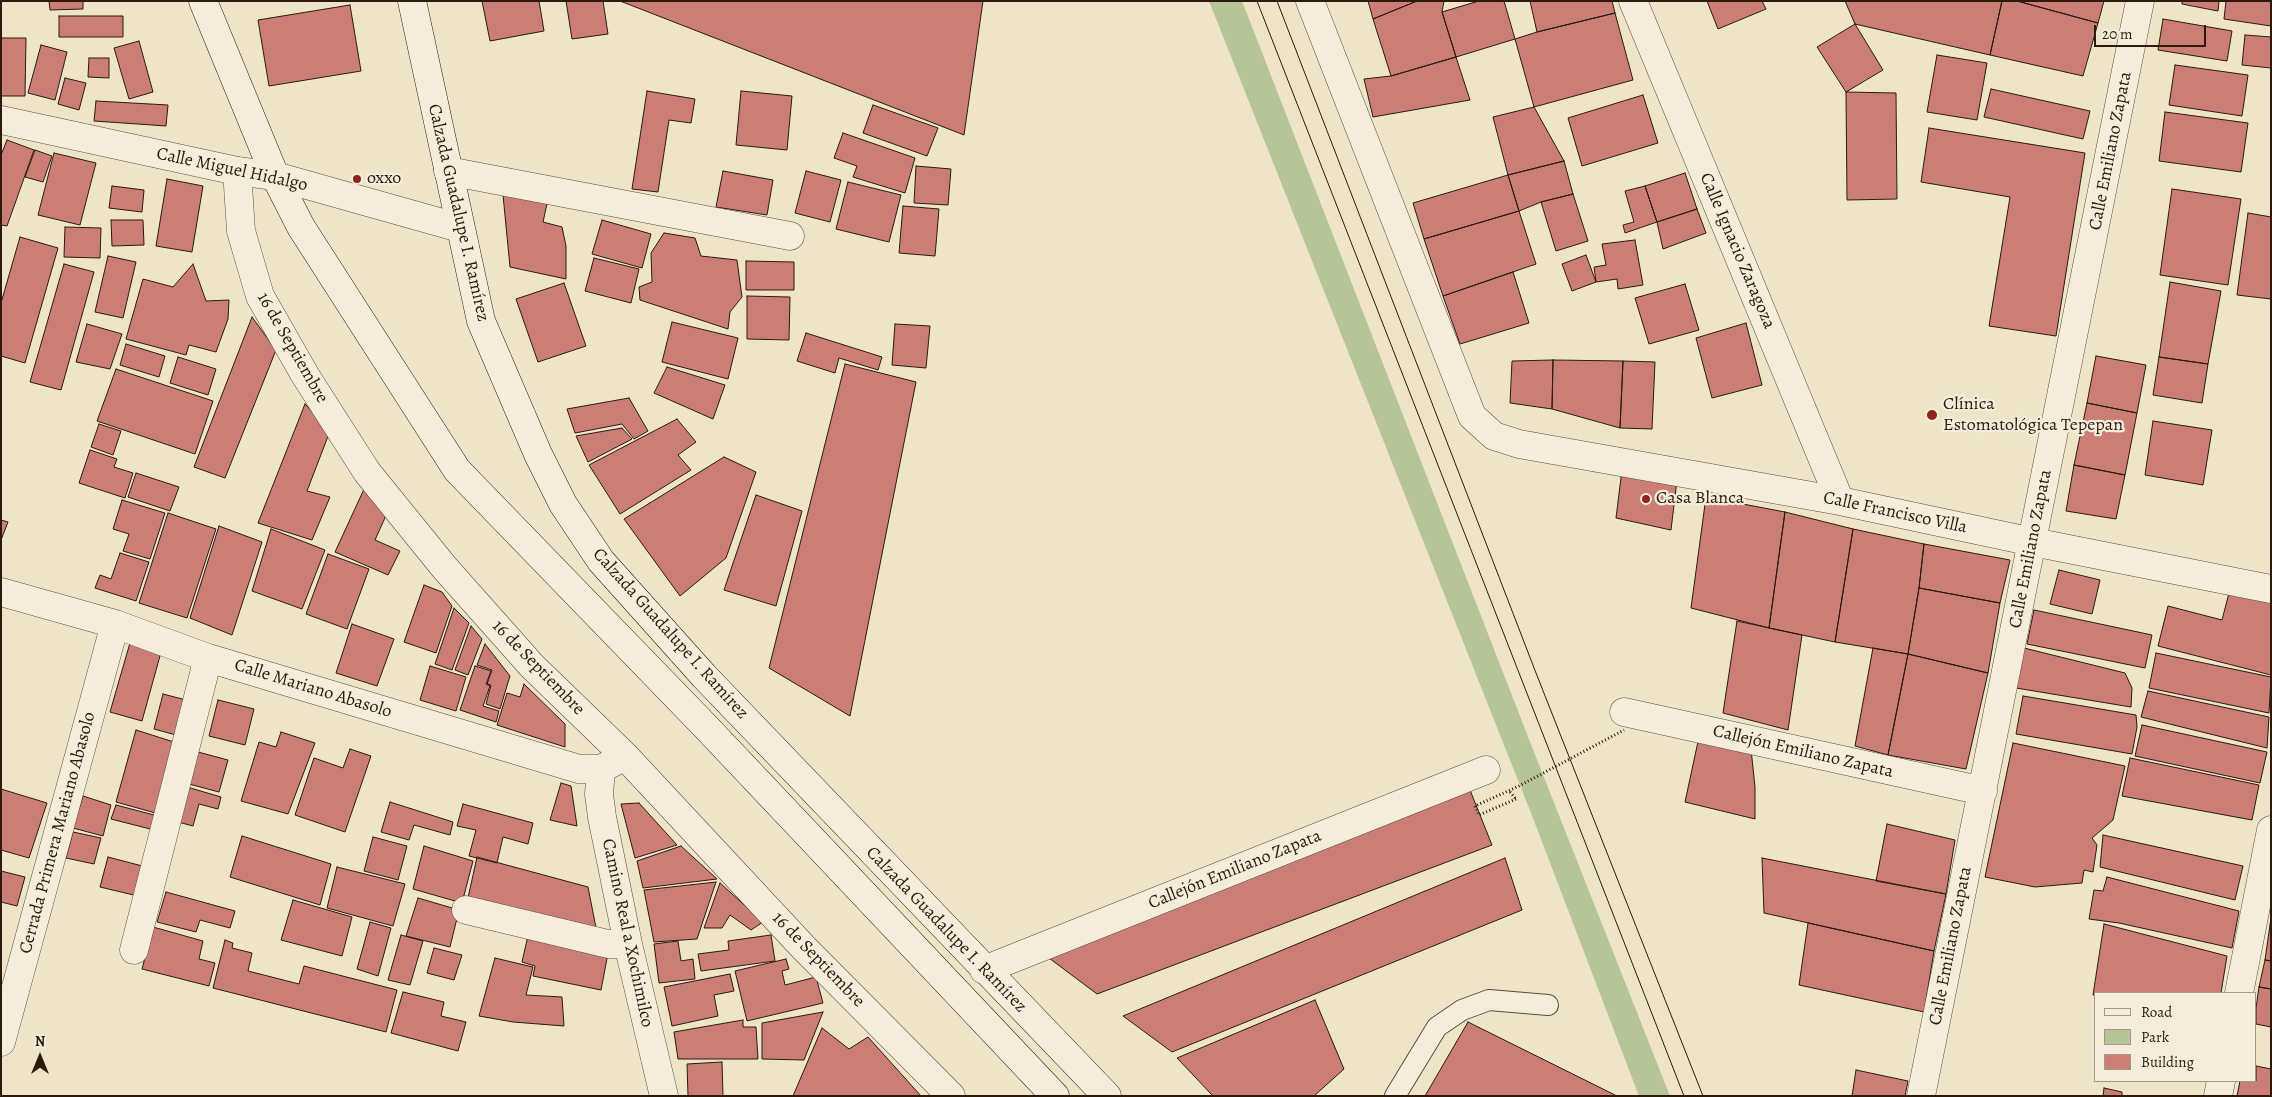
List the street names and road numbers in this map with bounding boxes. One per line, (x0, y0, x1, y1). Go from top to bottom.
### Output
street label: Calle Emiliano Zapata (2085, 70, 2137, 232)
street label: Calzada Guadalupe I. Ramírez (422, 102, 494, 324)
street label: Calle Miguel Hidalgo (154, 143, 310, 197)
street label: Calle Ignacio Zaragoza (1694, 170, 1780, 332)
street label: 16 de Septiembre (252, 289, 332, 407)
street label: Calle Emiliano Zapata (2005, 468, 2057, 630)
street label: Calle Francisco Villa (1821, 487, 1969, 539)
street label: Calzada Guadalupe I. Ramírez (588, 544, 752, 724)
street label: 16 de Septiembre (487, 616, 589, 720)
street label: Calle Mariano Abasolo (232, 655, 394, 723)
street label: Cerrada Primera Mariano Abasolo (15, 710, 101, 956)
street label: Callejón Emiliano Zapata (1711, 721, 1895, 783)
street label: Callejón Emiliano Zapata (1145, 825, 1325, 915)
street label: Camino Real a Xochimilco (596, 837, 658, 1029)
street label: Calzada Guadalupe I. Ramírez (861, 842, 1031, 1018)
street label: Calle Emiliano Zapata (1925, 865, 1977, 1027)
street label: 16 de Septiembre (767, 908, 869, 1012)

